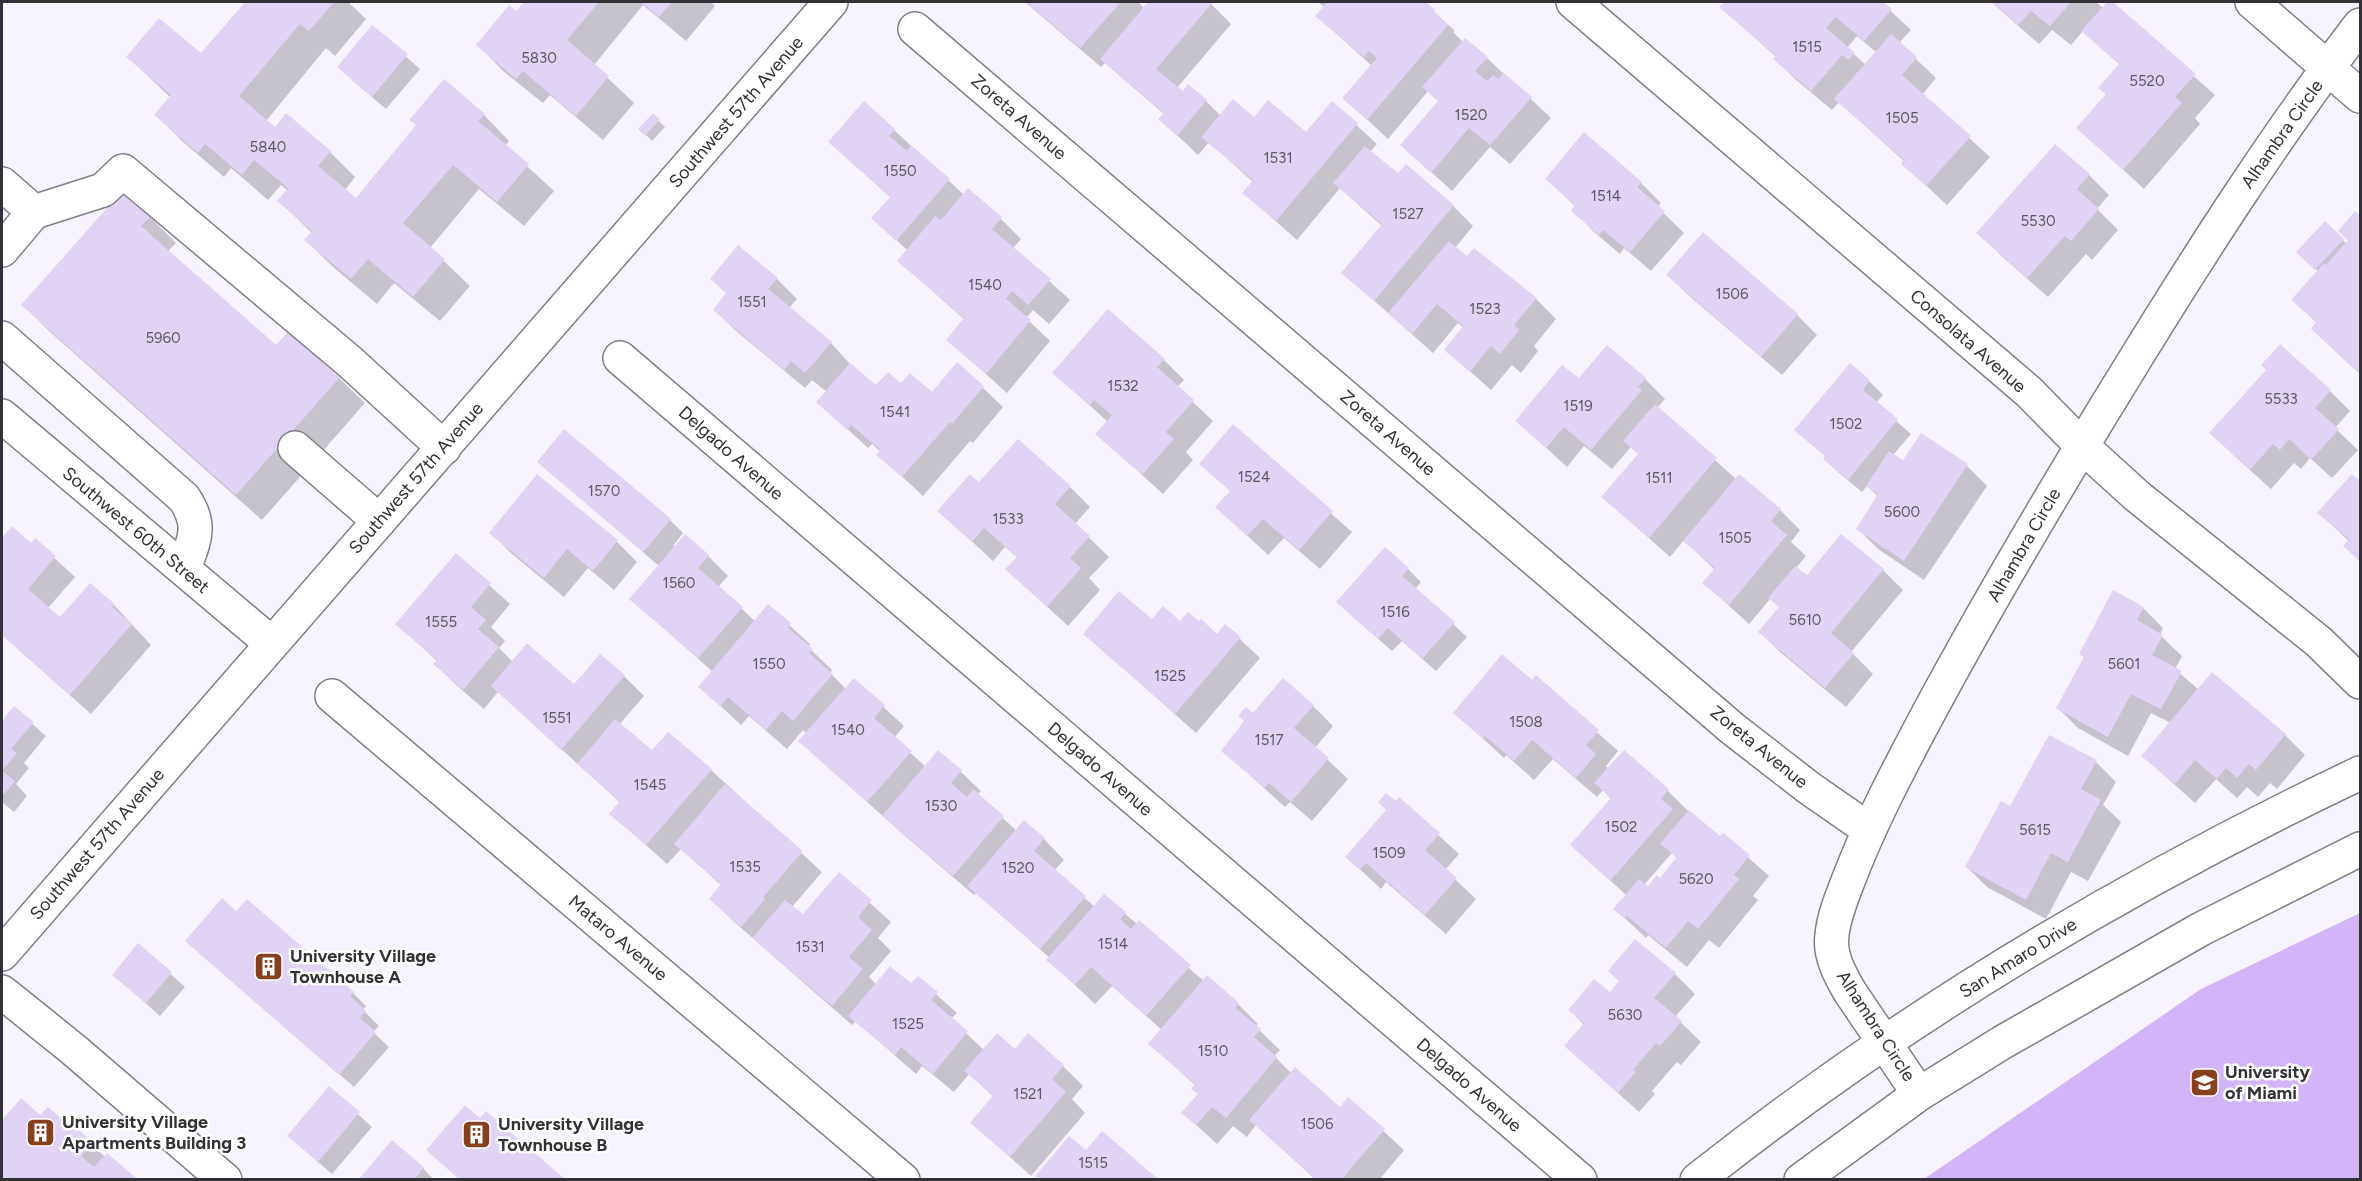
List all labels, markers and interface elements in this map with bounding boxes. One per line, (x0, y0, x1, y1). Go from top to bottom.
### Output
street label: Southwest 57th Avenue (664, 32, 808, 192)
house number: 1515 (1792, 38, 1822, 56)
house number: 5830 (521, 49, 557, 67)
street label: Zoreta Avenue (967, 70, 1071, 164)
house number: 5520 (2129, 72, 2165, 90)
street label: Alhambra Circle (2236, 75, 2328, 193)
house number: 1520 (1455, 106, 1487, 124)
house number: 1505 (1885, 109, 1919, 127)
house number: 5840 (250, 138, 286, 156)
house number: 1531 (1263, 149, 1293, 167)
house number: 1550 (883, 162, 917, 180)
house number: 1514 (1591, 187, 1621, 205)
house number: 1527 (1392, 205, 1424, 223)
house number: 5530 (2020, 212, 2056, 230)
house number: 1540 (968, 276, 1002, 294)
house number: 1506 (1716, 285, 1749, 303)
street label: Consolata Avenue (1905, 285, 2031, 398)
house number: 1551 (737, 293, 767, 311)
house number: 1523 (1469, 300, 1501, 318)
house number: 5960 (145, 329, 181, 347)
house number: 1532 (1107, 377, 1139, 395)
street label: Zoreta Avenue (1336, 386, 1440, 480)
house number: 5533 (2264, 390, 2298, 408)
house number: 1519 (1563, 397, 1593, 415)
street label: Southwest 57th Avenue (344, 398, 488, 558)
street label: Delgado Avenue (674, 401, 788, 505)
house number: 1541 (880, 403, 910, 421)
house number: 1502 (1830, 415, 1862, 433)
street label: Southwest 60th Street (58, 462, 214, 598)
house number: 1524 (1238, 468, 1270, 486)
house number: 1511 (1645, 469, 1673, 487)
house number: 1570 (588, 482, 620, 500)
street label: Alhambra Circle (1983, 484, 2066, 606)
house number: 5600 (1884, 503, 1920, 521)
house number: 1533 (992, 510, 1024, 528)
house number: 1505 (1718, 529, 1752, 547)
house number: 1560 (663, 574, 695, 592)
house number: 1516 (1380, 603, 1410, 621)
house number: 5610 (1789, 611, 1821, 629)
house number: 1555 (425, 613, 457, 631)
house number: 1550 (752, 655, 786, 673)
house number: 5601 (2108, 655, 2140, 673)
house number: 1525 (1154, 667, 1186, 685)
street label: Zoreta Avenue (1706, 701, 1812, 793)
house number: 1551 (542, 709, 572, 727)
house number: 1508 (1509, 713, 1543, 731)
street label: Delgado Avenue (1043, 717, 1157, 821)
house number: 1540 (831, 721, 865, 739)
house number: 1517 (1254, 731, 1284, 749)
street label: Southwest 57th Avenue (25, 764, 169, 924)
house number: 1545 (634, 776, 666, 794)
house number: 1530 (925, 797, 957, 815)
house number: 1502 (1605, 818, 1637, 836)
house number: 5615 (2019, 821, 2051, 839)
house number: 1509 (1373, 844, 1405, 862)
house number: 1535 (729, 858, 761, 876)
house number: 1520 (1002, 859, 1034, 877)
house number: 5620 (1678, 870, 1714, 888)
street label: Mataro Avenue (564, 890, 672, 986)
street label: San Amaro Drive (1955, 913, 2081, 1003)
house number: 1514 (1098, 935, 1128, 953)
house number: 1531 (795, 938, 825, 956)
place label: University Village Townhouse A (290, 945, 436, 988)
building icon: University Village Townhouse A (253, 950, 285, 982)
street label: Alhambra Circle (1832, 966, 1920, 1086)
house number: 5630 (1608, 1006, 1642, 1024)
house number: 1525 (892, 1015, 924, 1033)
street label: Delgado Avenue (1412, 1033, 1526, 1137)
house number: 1510 (1198, 1042, 1228, 1060)
place label: University of Miami (2225, 1061, 2310, 1104)
school or university icon: University of Miami (2188, 1066, 2220, 1098)
house number: 1521 (1013, 1085, 1043, 1103)
place label: University Village Apartments Building 3 (62, 1111, 246, 1154)
place label: University Village Townhouse B (498, 1113, 644, 1156)
house number: 1506 (1301, 1115, 1334, 1133)
building icon: University Village Apartments Building 3 (25, 1116, 57, 1148)
building icon: University Village Townhouse B (461, 1118, 493, 1150)
house number: 1515 (1078, 1154, 1108, 1172)

